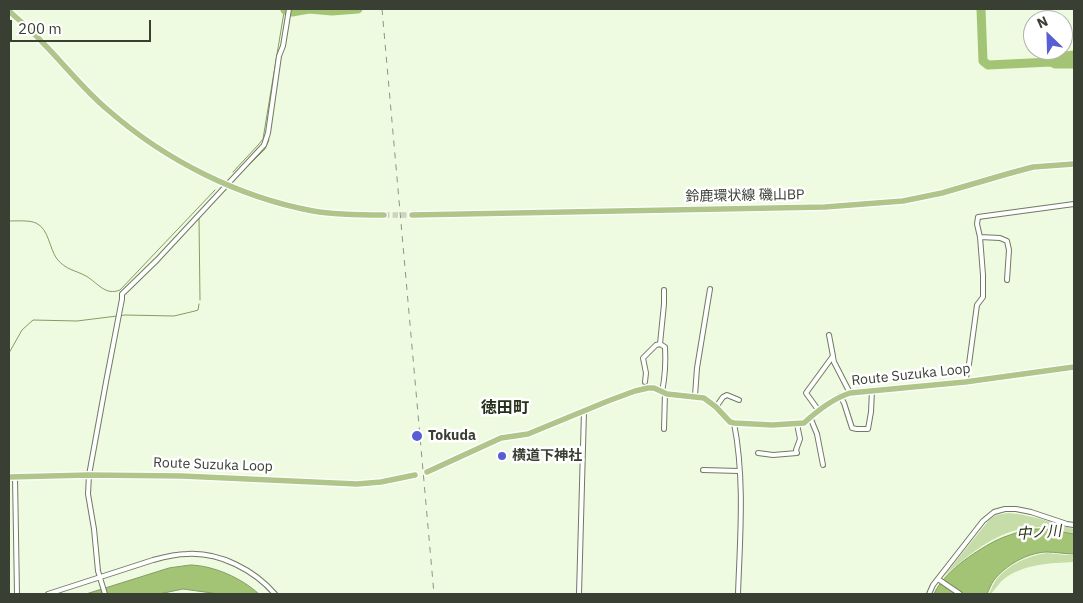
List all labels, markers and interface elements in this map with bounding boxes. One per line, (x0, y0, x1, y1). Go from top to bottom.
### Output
scale bar (12, 10, 154, 42)
north arrow (1023, 10, 1073, 60)
text: N (1034, 12, 1051, 32)
text: 200 m (18, 19, 62, 38)
street label: 鈴鹿環状線 磯山BP (685, 187, 805, 205)
street label: Route Suzuka Loop (851, 360, 971, 390)
district label: 徳田町 (481, 398, 529, 418)
place label: Tokuda (428, 428, 476, 444)
marker: Tokuda (410, 429, 424, 443)
place label: 横道下神社 (512, 448, 582, 464)
marker: 横道下神社 (496, 450, 508, 462)
street label: Route Suzuka Loop (153, 455, 273, 475)
water label: 中ノ川 (1016, 522, 1062, 544)

